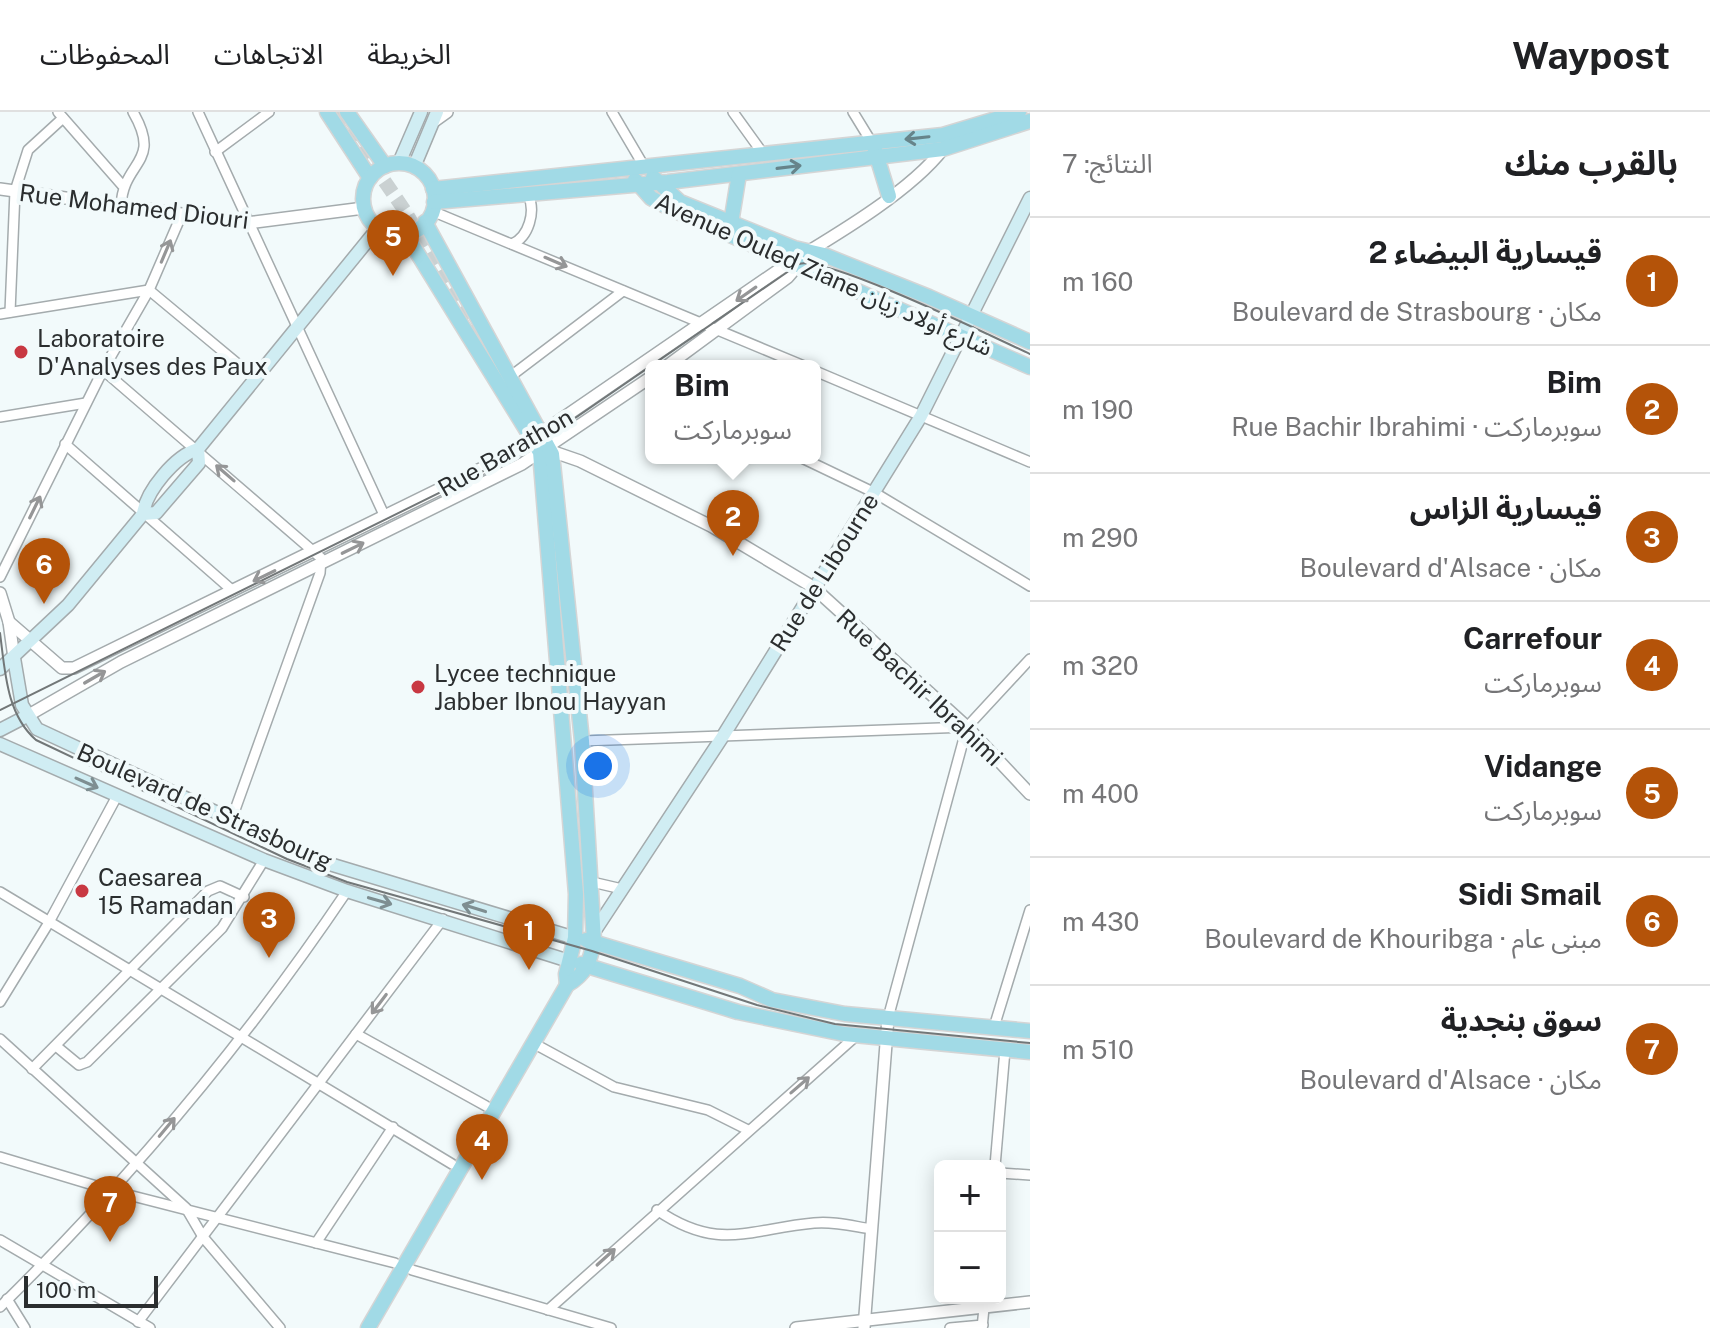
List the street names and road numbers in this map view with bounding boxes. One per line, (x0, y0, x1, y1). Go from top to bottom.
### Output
street label: Rue Mohamed Diouri (18, 178, 250, 234)
street label: Avenue Ouled Ziane شارع أولاد زيان (649, 186, 997, 365)
street label: Rue Barathon (433, 402, 577, 502)
street label: Rue de Libourne (764, 488, 884, 656)
street label: Rue Bachir Ibrahimi (831, 603, 1009, 771)
street label: Boulevard de Strasbourg (73, 737, 337, 875)

